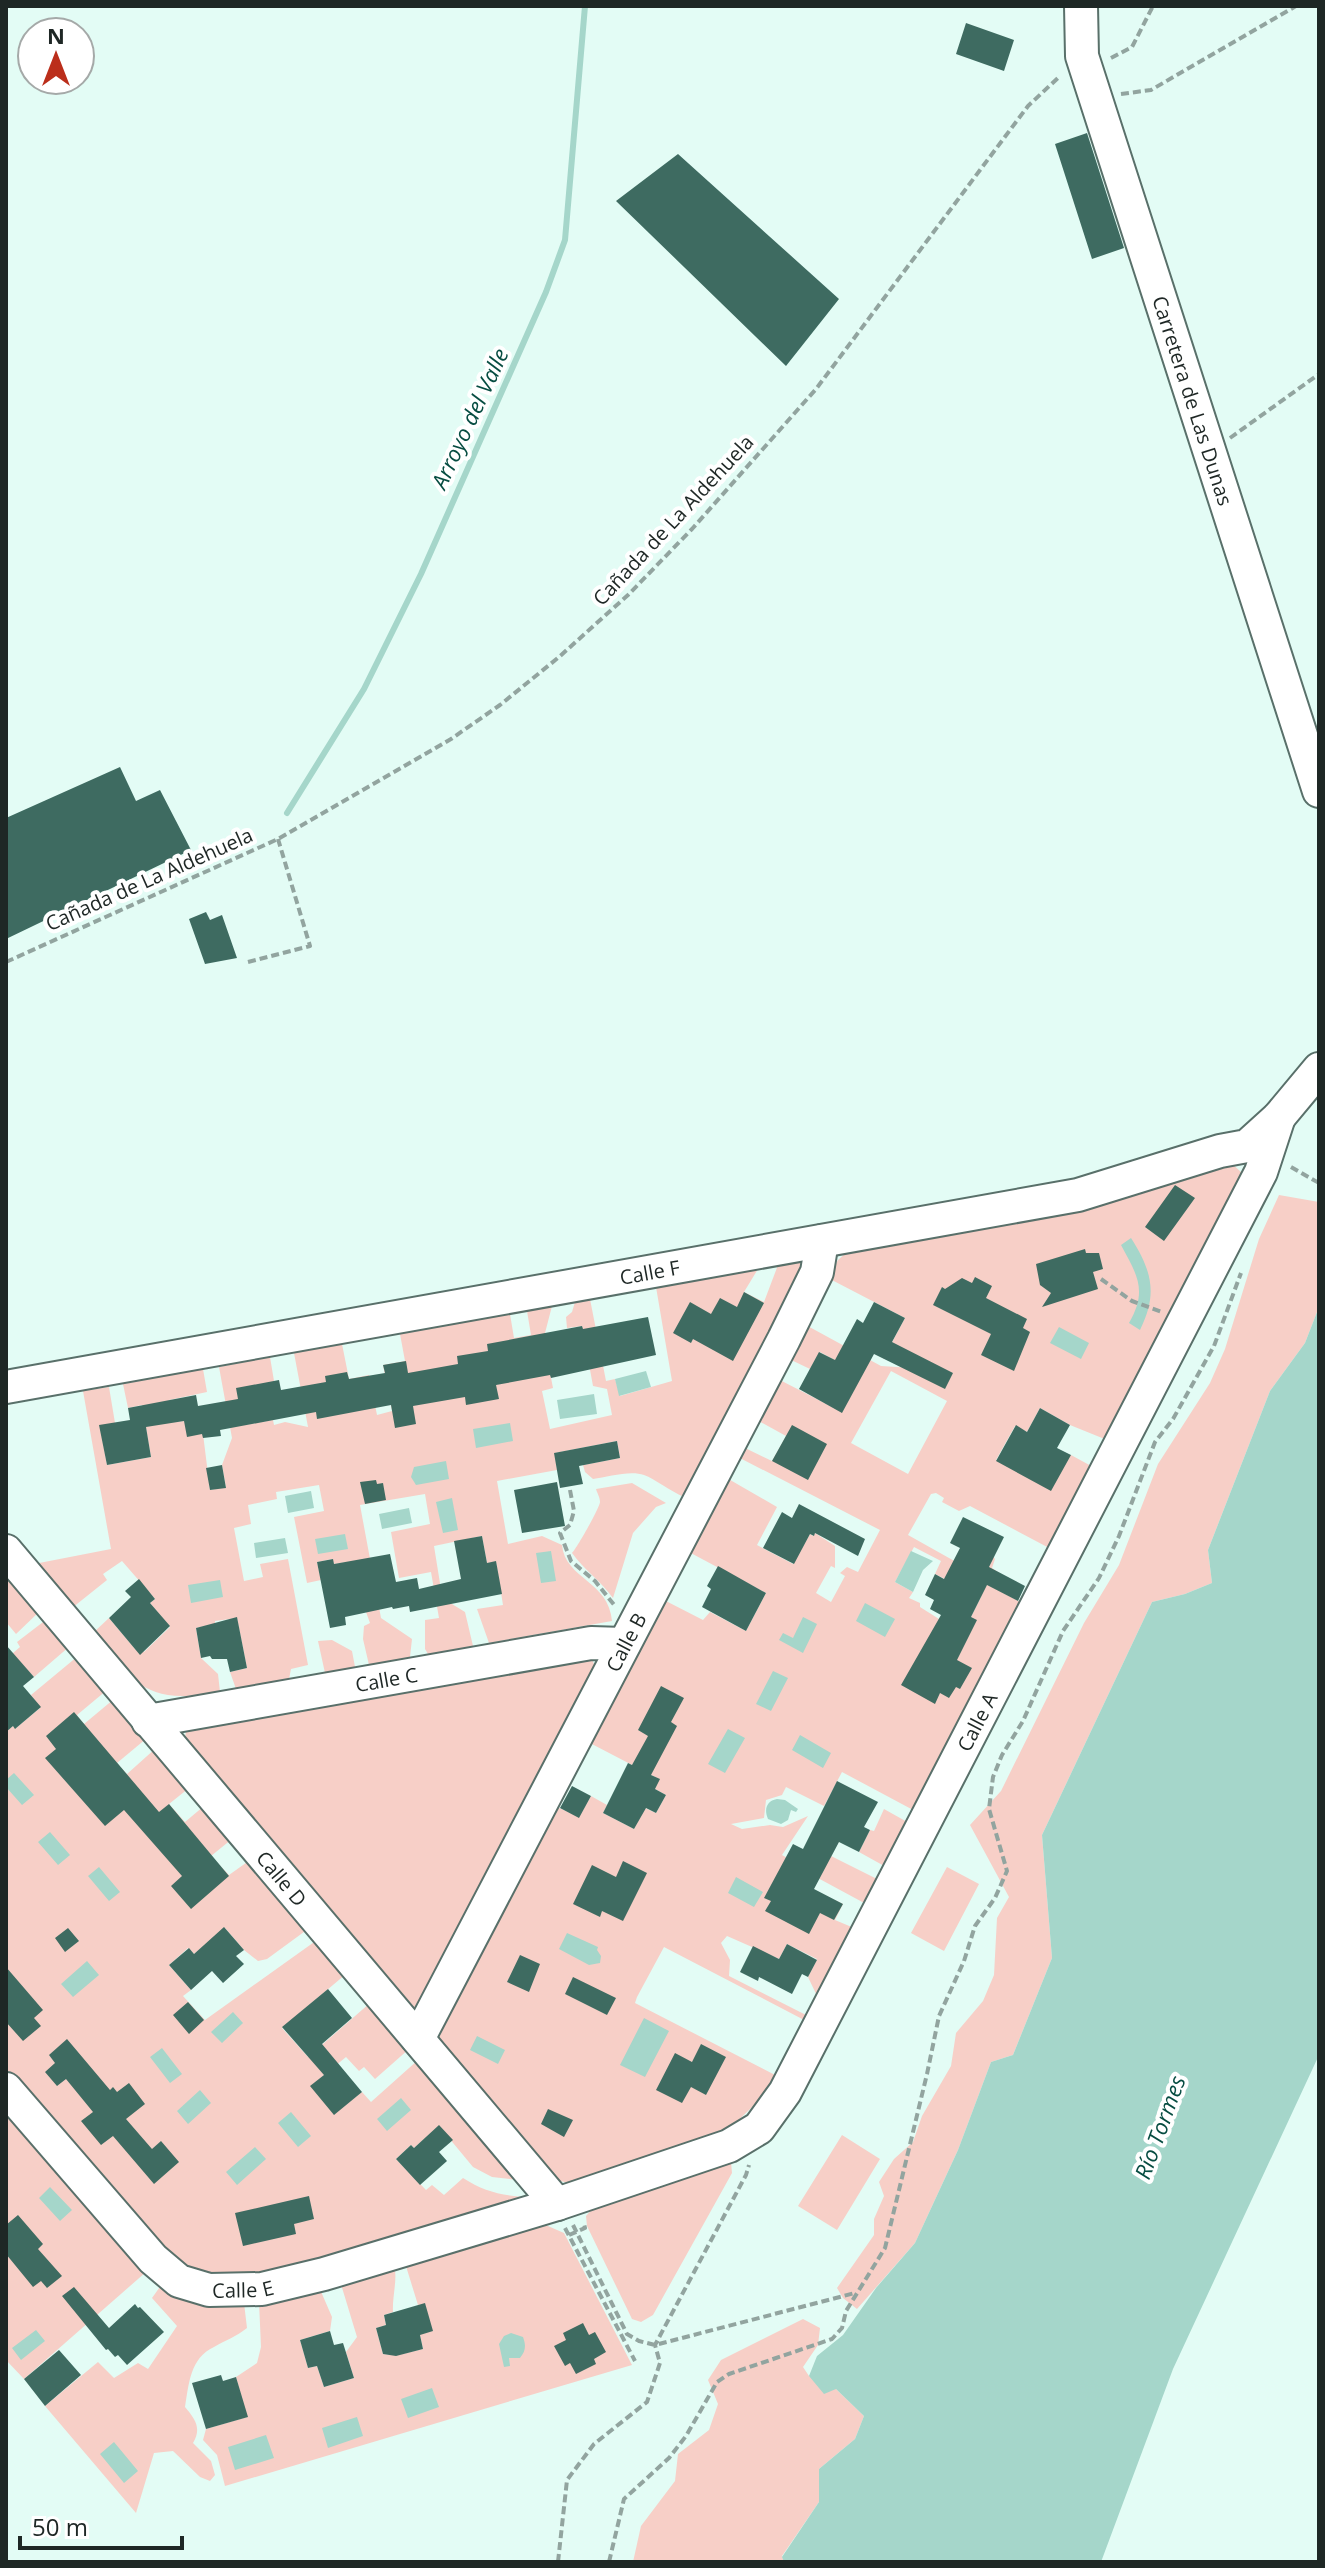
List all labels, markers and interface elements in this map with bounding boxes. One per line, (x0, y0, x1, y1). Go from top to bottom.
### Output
north arrow (16, 16, 96, 96)
text: N (47, 20, 65, 50)
street label: Carretera de Las Dunas (1147, 292, 1240, 509)
water label: Arroyo del Valle (422, 343, 515, 495)
street label: Cañada de La Aldehuela (587, 429, 759, 611)
street label: Cañada de La Aldehuela (41, 821, 257, 937)
street label: Calle F (618, 1253, 682, 1290)
street label: Calle B (599, 1608, 652, 1676)
street label: Calle C (353, 1660, 420, 1698)
street label: Calle A (950, 1687, 1003, 1756)
street label: Calle D (251, 1845, 313, 1912)
water label: Río Tormes (1126, 2071, 1192, 2183)
street label: Calle E (212, 2273, 276, 2303)
scale bar (20, 2500, 182, 2550)
text: 50 m (32, 2510, 88, 2543)

